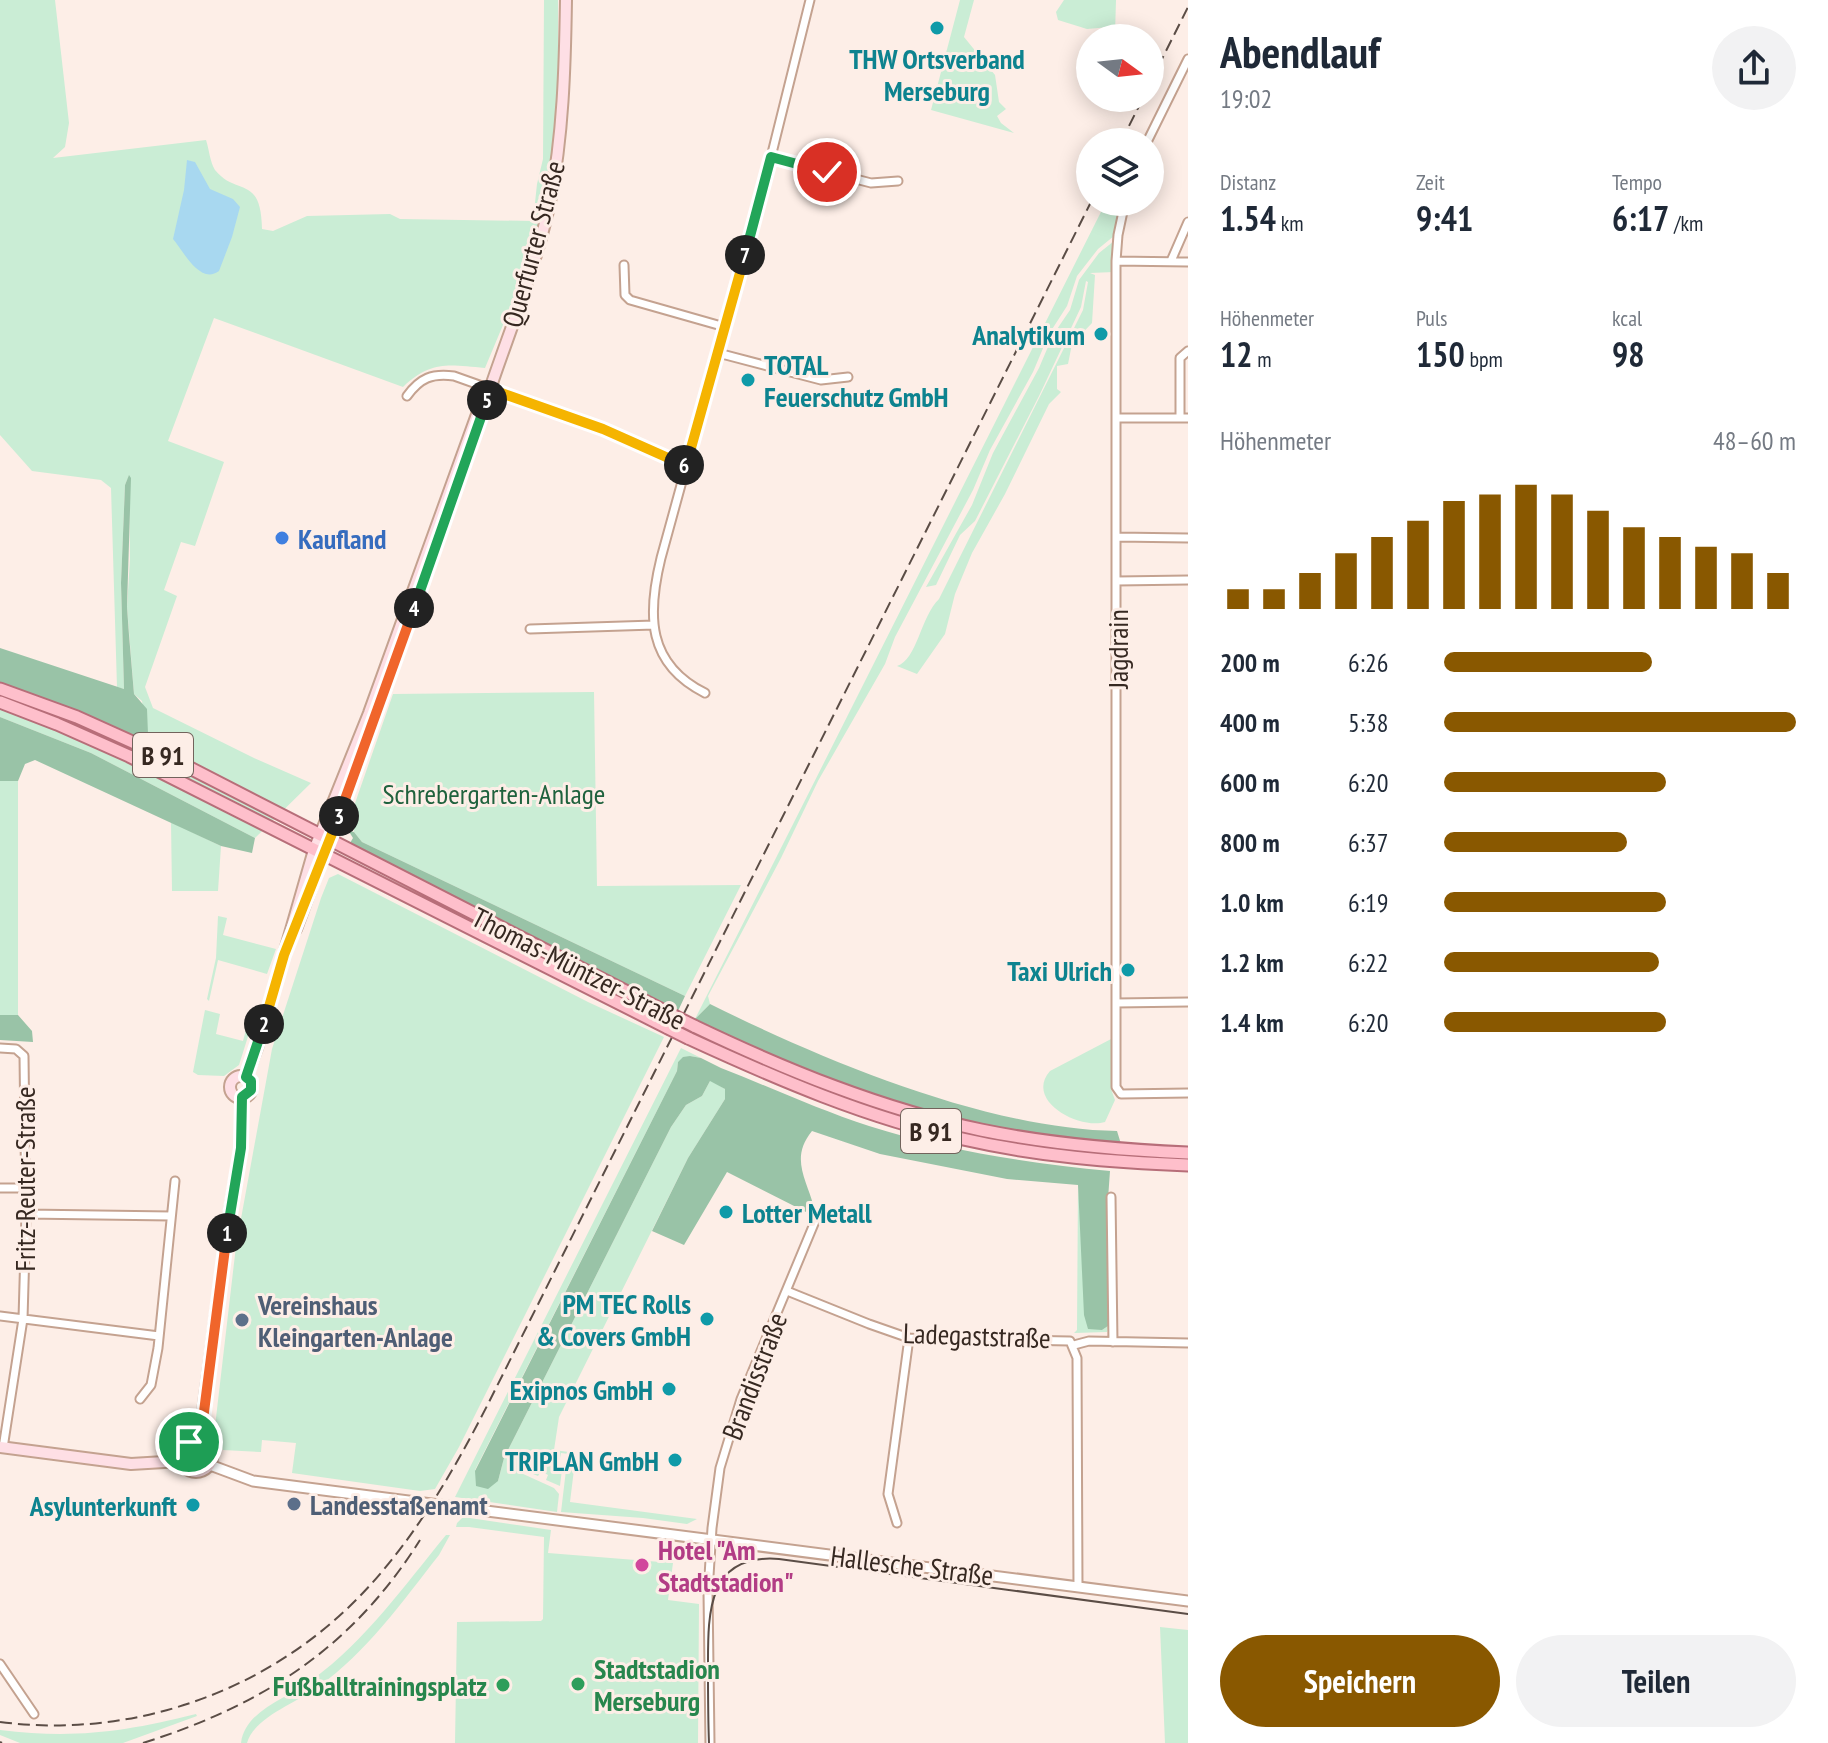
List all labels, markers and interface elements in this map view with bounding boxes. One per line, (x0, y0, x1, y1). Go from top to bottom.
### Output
marker: THW Ortsverband Merseburg (928, 19, 946, 37)
text: Abendlauf (1220, 23, 1380, 80)
north arrow (1076, 24, 1164, 112)
map controls (1076, 24, 1164, 216)
button: share (1712, 26, 1796, 110)
place label: THW Ortsverband Merseburg (849, 40, 1025, 109)
text: 19:02 (1220, 82, 1272, 115)
button: layers (1076, 128, 1164, 216)
pin (793, 138, 861, 206)
icon: check (805, 150, 849, 194)
street label: Querfurter Straße (493, 157, 573, 331)
text: Distanz (1220, 168, 1276, 196)
text: Zeit (1416, 168, 1445, 196)
text: Tempo (1612, 168, 1662, 196)
text: 1.54 (1220, 196, 1276, 240)
text: 9:41 (1416, 196, 1473, 240)
text: 6:17 (1612, 196, 1669, 240)
text: km (1276, 209, 1304, 237)
text: /km (1669, 209, 1703, 237)
pin: 7 (725, 235, 765, 275)
text: 7 (740, 241, 750, 269)
text: Höhenmeter (1220, 304, 1314, 332)
text: Puls (1416, 304, 1447, 332)
text: kcal (1612, 304, 1642, 332)
place label: Analytikum (971, 316, 1085, 353)
marker: Analytikum (1092, 325, 1110, 343)
text: 12 (1220, 332, 1253, 376)
text: 150 (1416, 332, 1465, 376)
text: 98 (1612, 332, 1645, 376)
text: m (1253, 345, 1272, 373)
text: bpm (1465, 345, 1503, 373)
place label: TOTAL Feuerschutz GmbH (764, 346, 949, 415)
marker: TOTAL Feuerschutz GmbH (739, 371, 757, 389)
pin: 5 (467, 380, 507, 420)
text: 5 (482, 386, 492, 414)
text: Höhenmeter (1220, 424, 1331, 457)
text: 48–60 m (1713, 424, 1796, 457)
pin: 6 (664, 445, 704, 485)
text: 6 (679, 451, 689, 479)
place label: Kaufland (298, 520, 387, 557)
marker: Kaufland (273, 529, 291, 547)
pin: 4 (394, 588, 434, 628)
text: 4 (409, 594, 419, 622)
street label: Jagdrain (1099, 609, 1136, 690)
text: 200 m (1220, 646, 1280, 679)
text: 6:26 (1348, 646, 1388, 679)
text: 400 m (1220, 706, 1280, 739)
text: 5:38 (1348, 706, 1388, 739)
road number: B 91 (133, 733, 193, 777)
text: 600 m (1220, 766, 1280, 799)
text: 6:20 (1348, 766, 1388, 799)
park label: Schrebergarten-Anlage (383, 775, 605, 812)
pin: 3 (319, 796, 359, 836)
text: 3 (334, 802, 344, 830)
text: 800 m (1220, 826, 1280, 859)
text: 6:37 (1348, 826, 1388, 859)
text: 1.0 km (1220, 886, 1284, 919)
text: 6:19 (1348, 886, 1388, 919)
street label: Thomas-Müntzer-Straße (466, 898, 692, 1038)
text: 1.2 km (1220, 946, 1284, 979)
text: 6:22 (1348, 946, 1388, 979)
place label: Taxi Ulrich (1007, 952, 1112, 989)
marker: Taxi Ulrich (1119, 961, 1137, 979)
pin: 2 (244, 1004, 284, 1044)
text: 1.4 km (1220, 1006, 1284, 1039)
text: 6:20 (1348, 1006, 1388, 1039)
text: 2 (259, 1010, 269, 1038)
street label: Fritz-Reuter-Straße (6, 1086, 43, 1272)
road number: B 91 (901, 1109, 961, 1153)
place label: Lotter Metall (742, 1194, 872, 1231)
marker: Lotter Metall (717, 1203, 735, 1221)
pin: 1 (207, 1213, 247, 1253)
text: 1 (222, 1219, 232, 1247)
place label: PM TEC Rolls & Covers GmbH (536, 1285, 691, 1354)
place label: Vereinshaus Kleingarten-Anlage (257, 1286, 453, 1355)
street label: Brandisstraße (713, 1307, 795, 1445)
marker: PM TEC Rolls & Covers GmbH (698, 1310, 716, 1328)
marker: Vereinshaus Kleingarten-Anlage (233, 1311, 251, 1329)
street label: Ladegaststraße (903, 1314, 1051, 1356)
place label: Exipnos GmbH (510, 1371, 653, 1408)
marker: Exipnos GmbH (660, 1380, 678, 1398)
pin (155, 1408, 223, 1476)
icon: arrive (167, 1420, 211, 1464)
place label: TRIPLAN GmbH (505, 1442, 659, 1479)
marker: TRIPLAN GmbH (666, 1451, 684, 1469)
place label: Landesstaßenamt (310, 1486, 488, 1523)
place label: Asylunterkunft (29, 1487, 177, 1524)
marker: Landesstaßenamt (285, 1495, 303, 1513)
marker: Asylunterkunft (184, 1496, 202, 1514)
place label: Hotel "Am Stadtstadion" (658, 1531, 794, 1600)
street label: Hallesche Straße (828, 1537, 996, 1593)
marker: Hotel "Am Stadtstadion" (633, 1556, 651, 1574)
button: Speichern (1220, 1635, 1500, 1727)
button: Teilen (1516, 1635, 1796, 1727)
place label: Stadtstadion Merseburg (594, 1650, 720, 1719)
place label: Fußballtrainingsplatz (273, 1667, 487, 1704)
marker: Stadtstadion Merseburg (569, 1675, 587, 1693)
marker: Fußballtrainingsplatz (494, 1676, 512, 1694)

